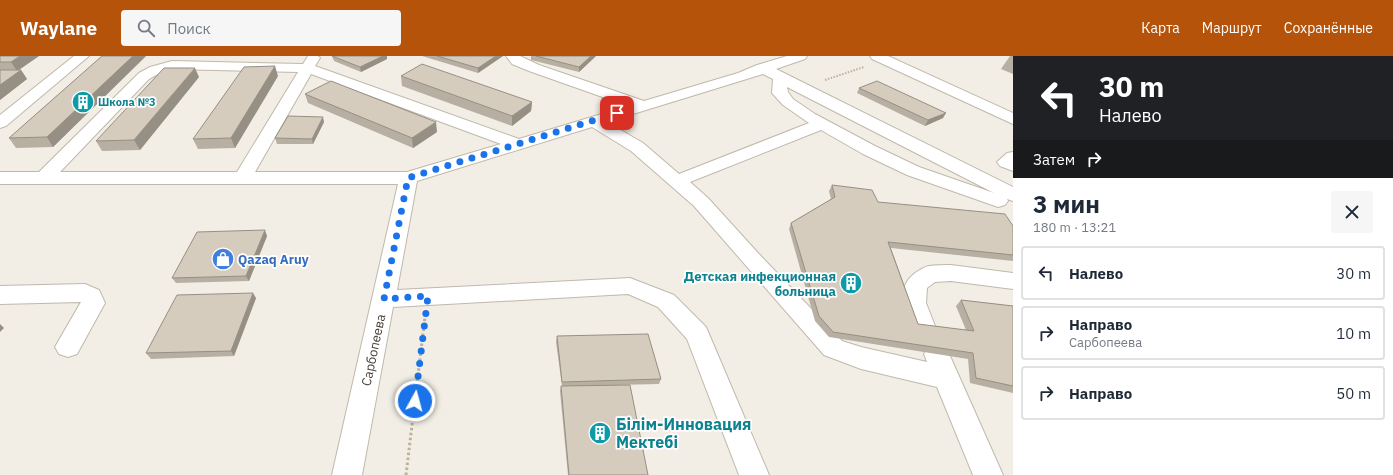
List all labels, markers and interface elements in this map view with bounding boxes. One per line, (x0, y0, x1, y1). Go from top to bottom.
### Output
search box (121, 10, 401, 46)
text: Waylane (20, 16, 97, 40)
icon: search (135, 17, 157, 39)
text: Поиск (167, 19, 211, 38)
text: Карта (1141, 19, 1180, 37)
text: Маршрут (1202, 19, 1262, 37)
text: Сохранённые (1284, 19, 1373, 37)
text: 30 m (1099, 68, 1164, 105)
icon: left (1033, 72, 1085, 124)
building icon: Школа №3 (70, 89, 96, 115)
place label: Школа №3 (98, 95, 156, 109)
pin (600, 96, 634, 130)
icon: arrive (606, 102, 628, 124)
text: Налево (1099, 104, 1162, 127)
icon: right (1083, 148, 1105, 170)
text: Затем (1033, 150, 1075, 169)
text: 3 мин (1033, 188, 1100, 220)
button: close (1331, 191, 1373, 233)
text: 180 m · 13:21 (1033, 219, 1116, 236)
shop icon: Qazaq Aruy (210, 246, 236, 272)
place label: Qazaq Aruy (238, 251, 309, 268)
icon: left (1035, 262, 1057, 284)
text: Налево (1069, 264, 1123, 283)
text: 30 m (1336, 264, 1371, 283)
place label: Детская инфекционная больница (684, 268, 836, 300)
building icon: Детская инфекционная больница (838, 270, 864, 296)
street label: Сарбопеева (358, 313, 389, 388)
text: Направо (1069, 315, 1132, 334)
icon: right (1035, 322, 1057, 344)
text: 10 m (1336, 324, 1371, 343)
text: Сарбопеева (1069, 334, 1142, 351)
position arrow (394, 380, 436, 422)
icon: right (1035, 382, 1057, 404)
text: Направо (1069, 384, 1132, 403)
text: 50 m (1336, 384, 1371, 403)
place label: Білім-Инновация Мектебі (616, 414, 751, 452)
building icon: Білім-Инновация Мектебі (587, 420, 613, 446)

